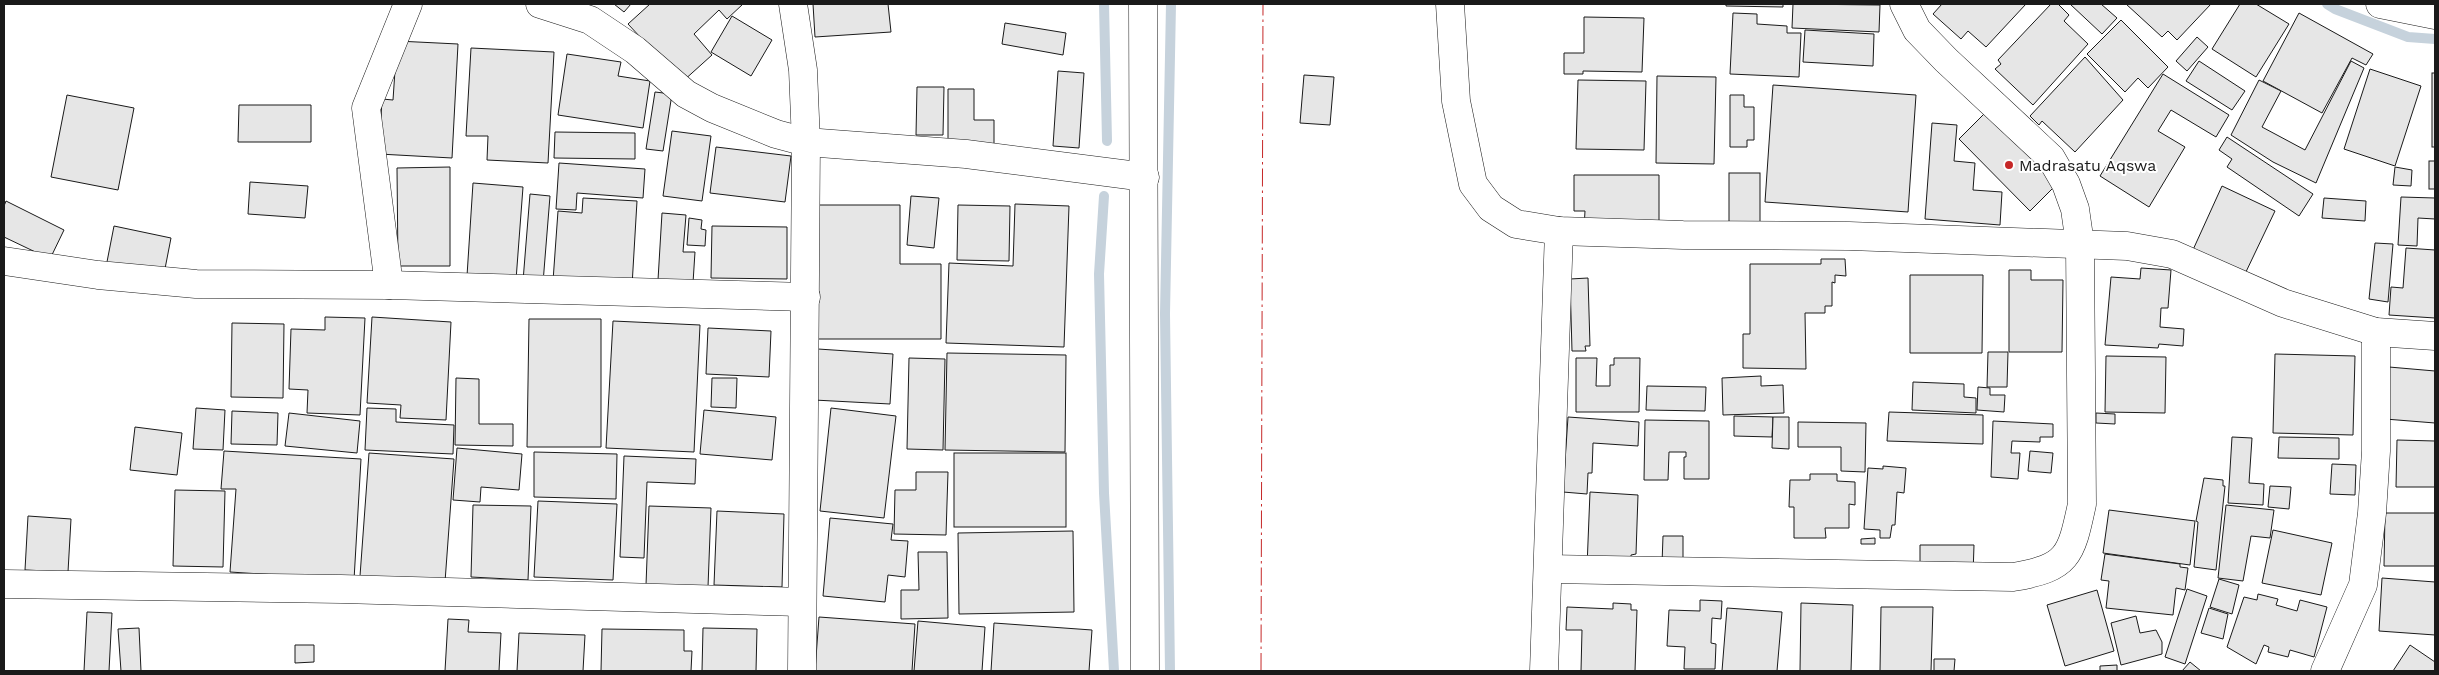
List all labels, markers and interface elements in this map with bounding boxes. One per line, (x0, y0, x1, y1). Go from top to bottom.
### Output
place label: Madrasatu Aqswa (2019, 156, 2156, 175)
marker: Madrasatu Aqswa (2003, 159, 2015, 171)

